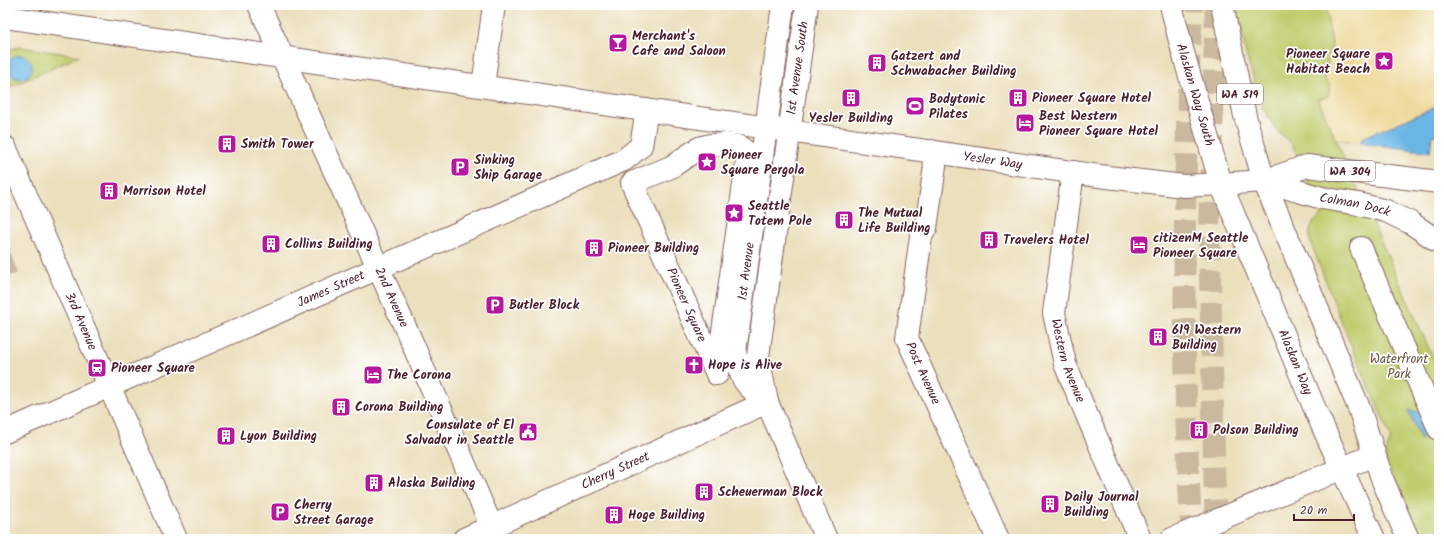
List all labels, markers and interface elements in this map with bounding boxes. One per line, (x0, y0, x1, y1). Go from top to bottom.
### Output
street label: 1st Avenue South (781, 20, 815, 116)
place label: Merchant's Cafe and Saloon (632, 26, 726, 62)
bar icon: Merchant's Cafe and Saloon (607, 32, 629, 54)
street label: Alaskan Way South (1171, 41, 1220, 149)
place label: Pioneer Square Habitat Beach (1286, 44, 1371, 80)
place label: Gatzert and Schwabacher Building (891, 46, 1017, 82)
place icon: Pioneer Square Habitat Beach (1373, 50, 1395, 72)
building icon: Gatzert and Schwabacher Building (866, 52, 888, 74)
road number: WA 519 (1217, 84, 1263, 104)
building icon: Yesler Building (840, 87, 862, 109)
building icon: Pioneer Square Hotel (1007, 87, 1029, 109)
place label: Pioneer Square Hotel (1032, 88, 1152, 109)
place label: Bodytonic Pilates (929, 89, 986, 125)
sports icon: Bodytonic Pilates (904, 95, 926, 117)
place label: Best Western Pioneer Square Hotel (1039, 106, 1159, 142)
place label: Yesler Building (809, 108, 893, 129)
hotel icon: Best Western Pioneer Square Hotel (1014, 112, 1036, 134)
building icon: Smith Tower (216, 133, 238, 155)
place label: Smith Tower (241, 134, 315, 155)
place label: Pioneer Square Pergola (721, 145, 805, 181)
street label: Yesler Way (961, 146, 1025, 175)
place label: Sinking Ship Garage (474, 150, 543, 186)
place icon: Pioneer Square Pergola (696, 151, 718, 173)
parking icon: Sinking Ship Garage (449, 156, 471, 178)
road number: WA 304 (1325, 161, 1375, 181)
building icon: Morrison Hotel (98, 180, 120, 202)
place label: Morrison Hotel (123, 181, 206, 202)
street label: Colman Dock (1318, 187, 1395, 223)
place label: Seattle Totem Pole (748, 196, 812, 232)
place icon: Seattle Totem Pole (723, 202, 745, 224)
place label: The Mutual Life Building (858, 203, 931, 239)
building icon: The Mutual Life Building (833, 209, 855, 231)
place label: citizenM Seattle Pioneer Square (1153, 228, 1249, 264)
building icon: Travelers Hotel (978, 229, 1000, 251)
place label: Travelers Hotel (1003, 230, 1089, 251)
building icon: Collins Building (260, 233, 282, 255)
place label: Collins Building (285, 234, 373, 255)
hotel icon: citizenM Seattle Pioneer Square (1128, 234, 1150, 256)
building icon: Pioneer Building (583, 237, 605, 259)
place label: Pioneer Building (608, 238, 699, 259)
street label: 1st Avenue (732, 241, 761, 302)
street label: James Street (294, 264, 369, 313)
street label: 2nd Avenue (369, 264, 415, 331)
street label: Pioneer Square (660, 264, 712, 346)
street label: 3rd Avenue (59, 289, 103, 354)
parking icon: Butler Block (484, 294, 506, 316)
place label: Butler Block (509, 295, 580, 316)
street label: Western Avenue (1045, 317, 1091, 406)
place label: 619 Western Building (1172, 320, 1241, 356)
building icon: 619 Western Building (1147, 326, 1169, 348)
street label: Alaskan Way (1272, 326, 1319, 399)
street label: Post Avenue (900, 338, 946, 408)
park label: Waterfront Park (1370, 349, 1429, 385)
church icon: Hope is Alive (683, 354, 705, 376)
place label: Hope is Alive (708, 355, 783, 376)
station icon: Pioneer Square (86, 357, 108, 379)
place label: Pioneer Square (111, 358, 196, 379)
hotel icon: The Corona (362, 364, 384, 386)
place label: The Corona (387, 365, 452, 386)
building icon: Corona Building (330, 396, 352, 418)
place label: Corona Building (355, 397, 444, 418)
place label: Consulate of El Salvador in Seattle (405, 415, 515, 451)
building icon: Polson Building (1188, 419, 1210, 441)
place label: Polson Building (1213, 420, 1299, 441)
public building icon: Consulate of El Salvador in Seattle (517, 421, 539, 443)
building icon: Lyon Building (215, 425, 237, 447)
place label: Lyon Building (240, 426, 317, 447)
street label: Cherry Street (577, 445, 654, 495)
building icon: Alaska Building (363, 472, 385, 494)
place label: Alaska Building (388, 473, 476, 494)
building icon: Scheuerman Block (693, 481, 715, 503)
place label: Scheuerman Block (718, 482, 823, 503)
place label: Daily Journal Building (1064, 487, 1139, 523)
building icon: Daily Journal Building (1039, 493, 1061, 515)
place label: Cherry Street Garage (294, 495, 374, 531)
scale bar (1294, 496, 1354, 522)
parking icon: Cherry Street Garage (269, 501, 291, 523)
text: 20 m (1300, 501, 1328, 520)
building icon: Hoge Building (603, 504, 625, 526)
place label: Hoge Building (628, 505, 705, 526)

